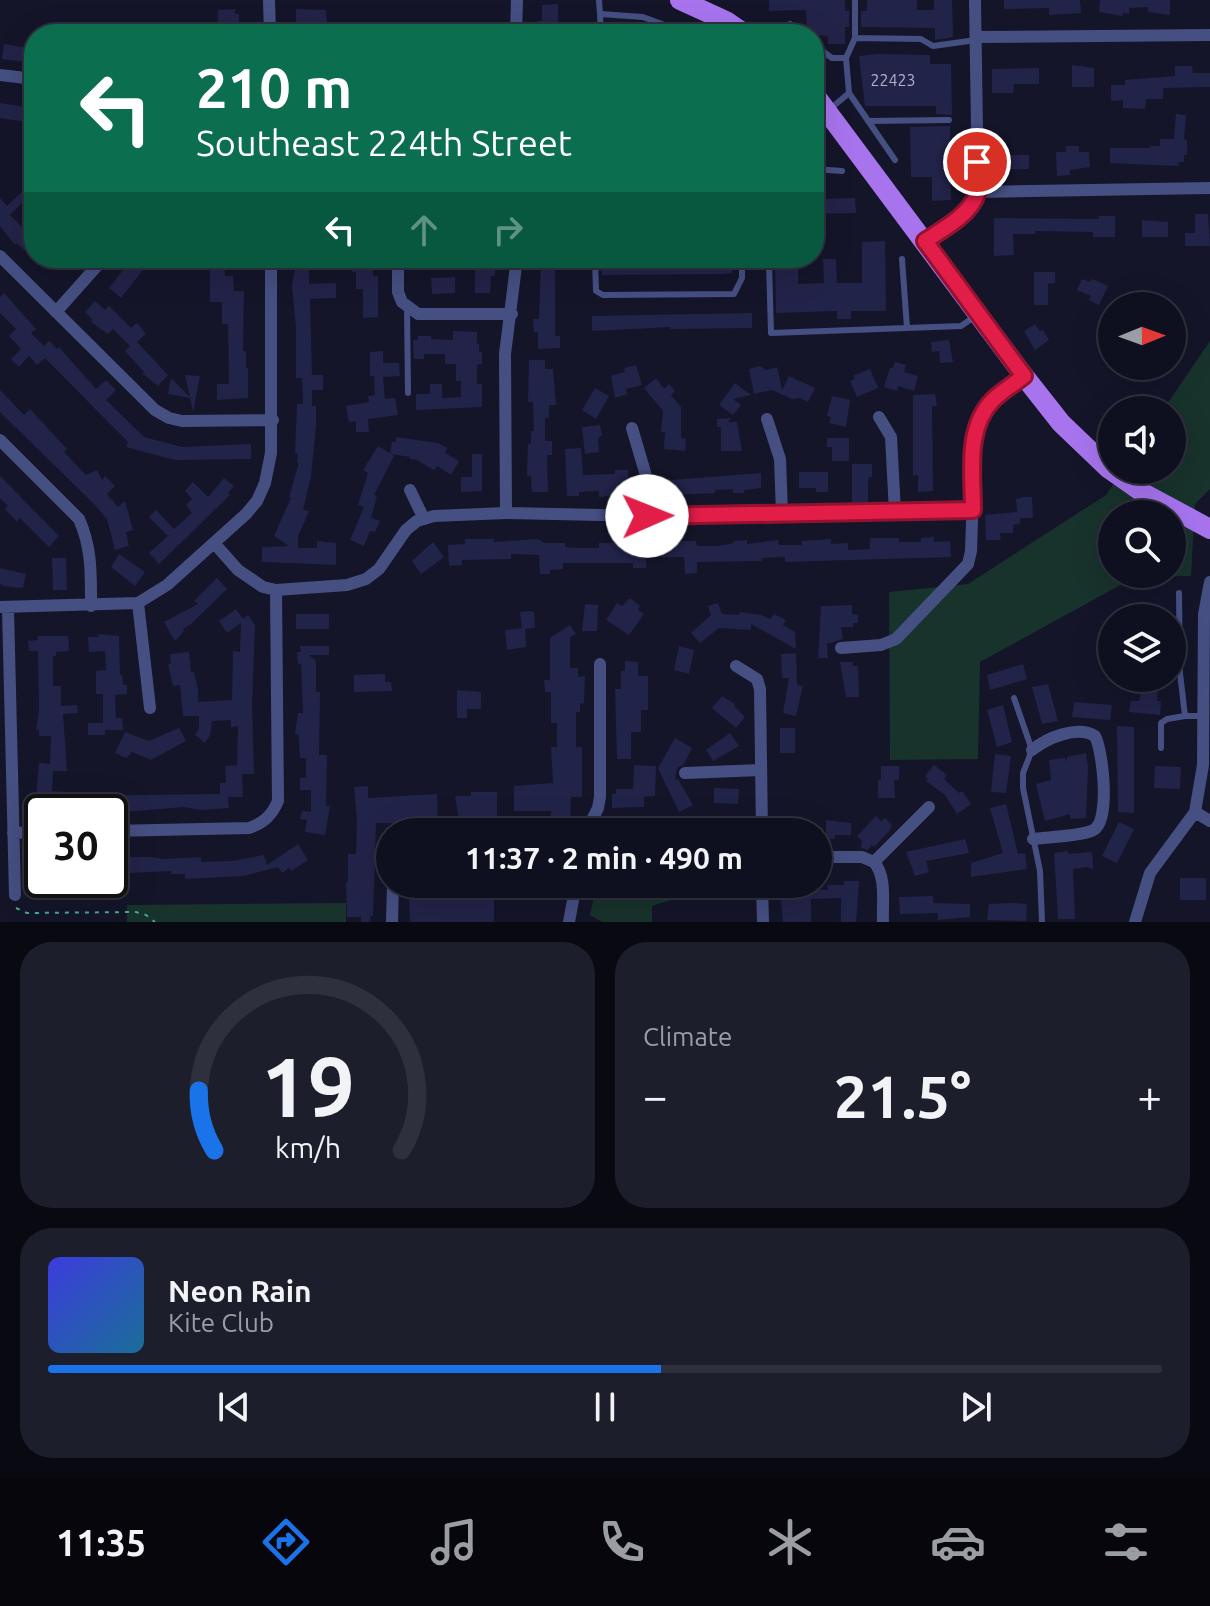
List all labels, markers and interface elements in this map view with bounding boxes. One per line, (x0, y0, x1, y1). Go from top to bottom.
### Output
icon: left (64, 56, 168, 160)
text: 210 m (196, 56, 352, 119)
house number: 22423 (870, 71, 916, 89)
text: Southeast 224th Street (196, 122, 572, 163)
pin (943, 128, 1011, 196)
icon: arrive (955, 140, 999, 184)
icon: left (318, 208, 362, 252)
icon: ahead (402, 208, 446, 252)
icon: right (486, 208, 530, 252)
north arrow (1098, 292, 1186, 380)
map controls (1098, 292, 1186, 692)
button: sound (1098, 396, 1186, 484)
position arrow (605, 474, 689, 558)
button: search (1098, 500, 1186, 588)
button: layers (1098, 604, 1186, 692)
speed limit sign: 30 (24, 794, 128, 898)
text: 11:37 · 2 min · 490 m (465, 841, 743, 875)
text: Climate (643, 1022, 732, 1051)
text: 19 (261, 1039, 354, 1133)
text: 21.5° (834, 1062, 971, 1129)
text: − (643, 1071, 668, 1120)
text: + (1137, 1071, 1162, 1120)
text: km/h (275, 1131, 341, 1163)
text: Neon Rain (168, 1274, 312, 1308)
text: Kite Club (168, 1308, 274, 1337)
icon: previous (212, 1385, 256, 1429)
icon: pause (583, 1385, 627, 1429)
icon: next (954, 1385, 998, 1429)
icon: directions (258, 1514, 314, 1570)
icon: music (426, 1514, 482, 1570)
icon: phone (594, 1514, 650, 1570)
icon: climate (762, 1514, 818, 1570)
icon: car (930, 1514, 986, 1570)
icon: filters (1098, 1514, 1154, 1570)
text: 11:35 (56, 1522, 146, 1563)

